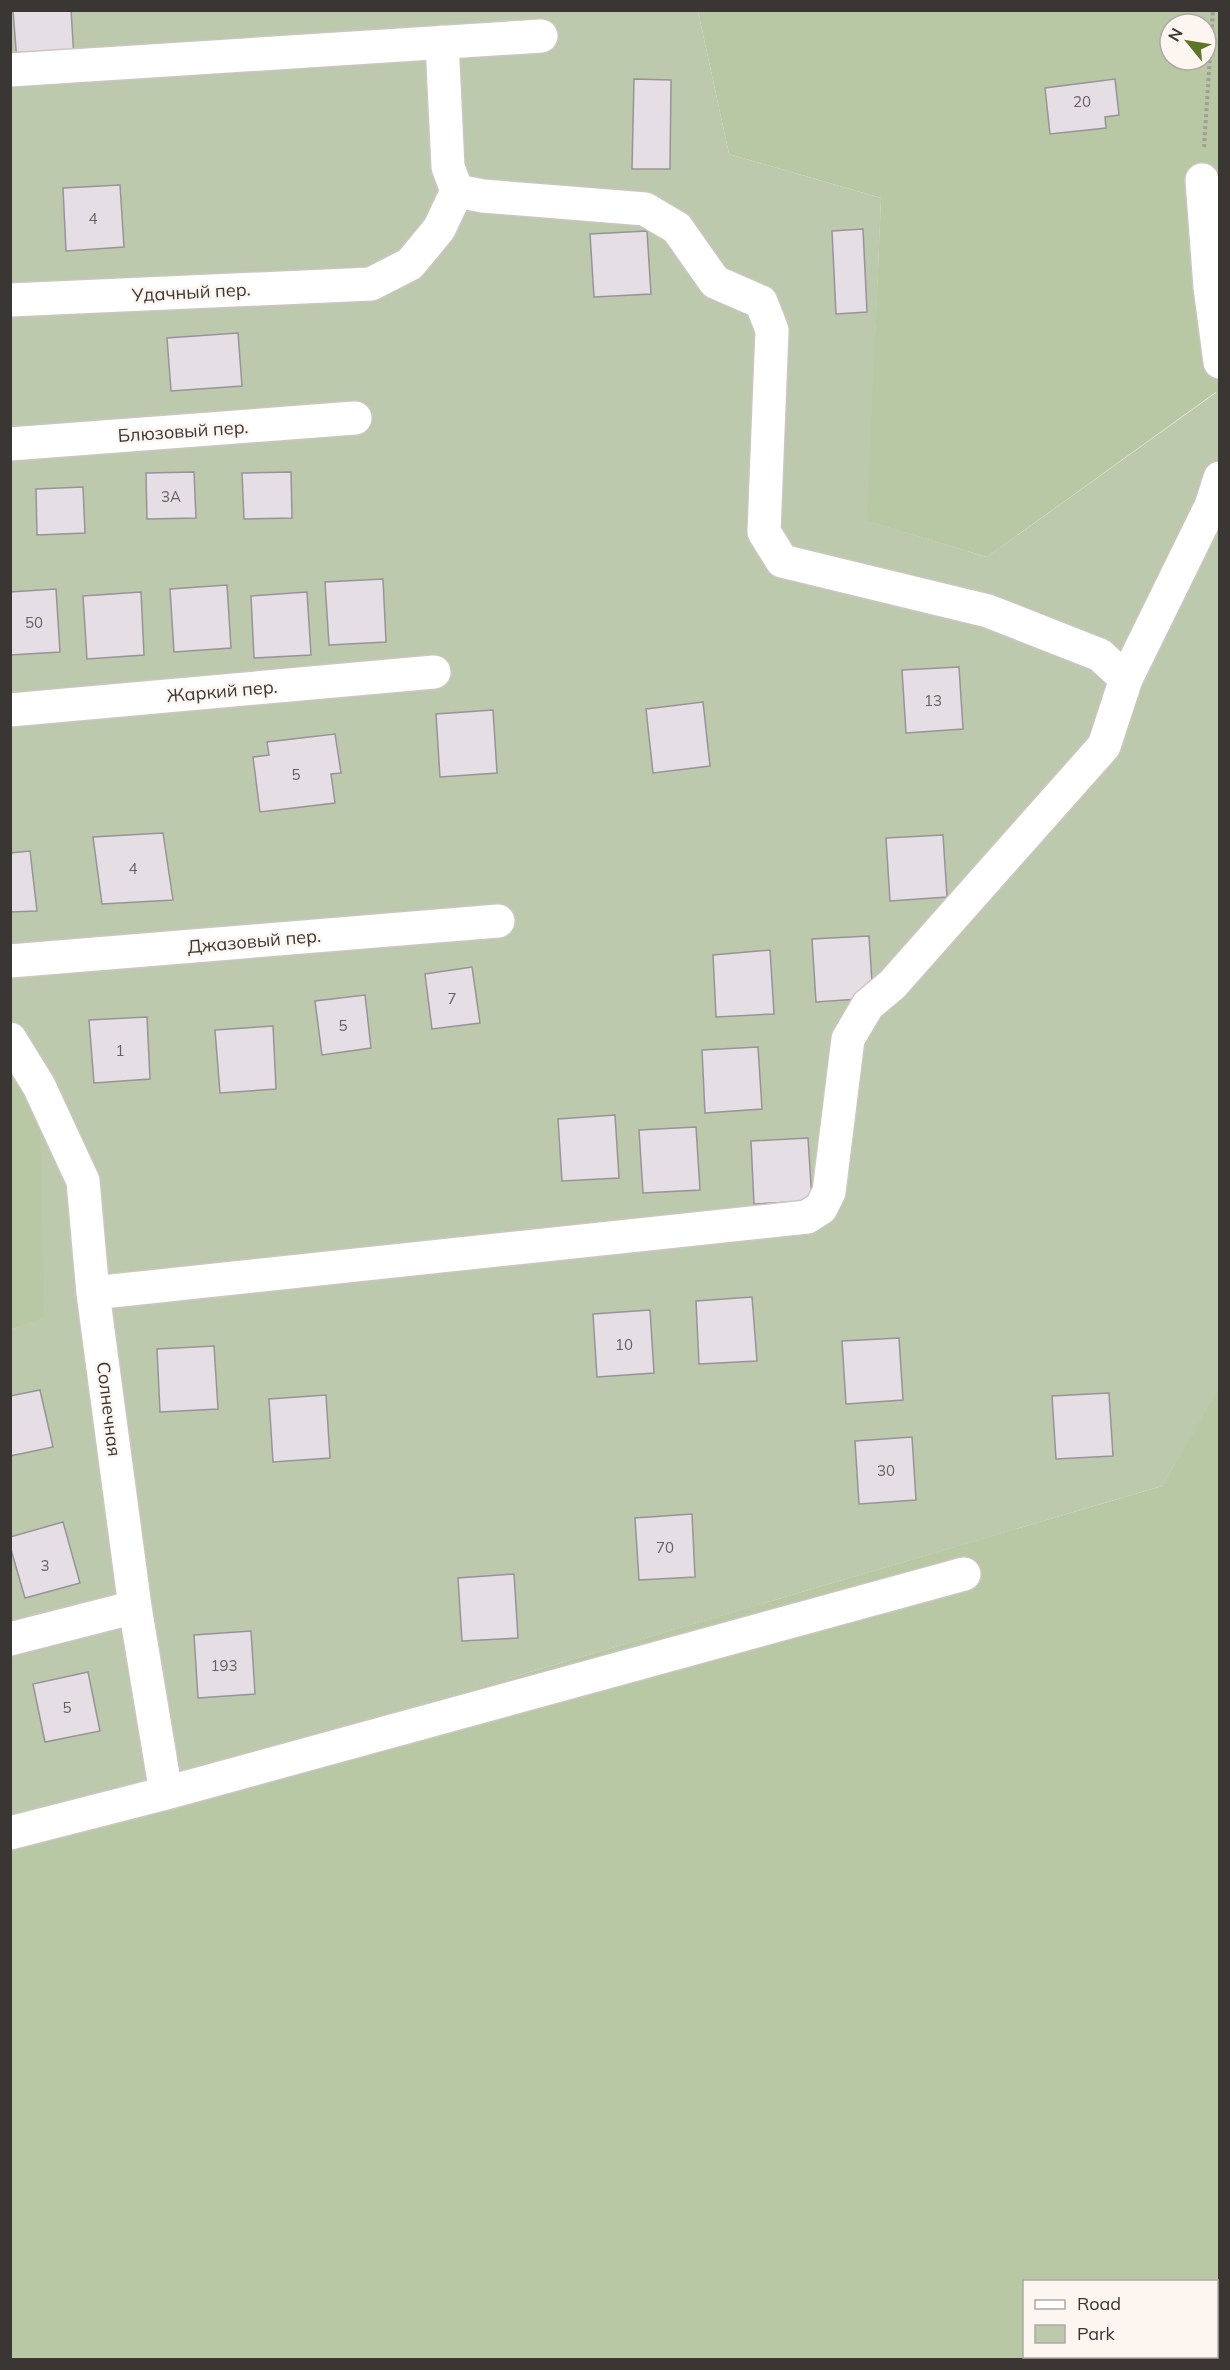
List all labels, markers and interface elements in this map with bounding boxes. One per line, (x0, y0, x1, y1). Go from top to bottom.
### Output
north arrow (1158, 12, 1218, 72)
text: N (1163, 24, 1187, 45)
house number: 20 (1073, 92, 1091, 111)
house number: 4 (88, 209, 98, 228)
street label: Удачный пер. (130, 277, 251, 307)
street label: Блюзовый пер. (117, 415, 249, 447)
house number: 3А (161, 487, 181, 506)
house number: 50 (25, 613, 43, 632)
street label: Жаркий пер. (166, 675, 278, 707)
house number: 13 (924, 691, 942, 710)
house number: 5 (291, 765, 301, 784)
house number: 4 (128, 859, 138, 878)
street label: Джазовый пер. (186, 924, 322, 958)
house number: 7 (447, 989, 457, 1008)
house number: 5 (338, 1016, 348, 1035)
house number: 1 (115, 1041, 125, 1060)
house number: 10 (615, 1335, 633, 1354)
street label: Солнечная (92, 1360, 126, 1458)
house number: 30 (877, 1461, 895, 1480)
house number: 70 (656, 1538, 674, 1557)
house number: 3 (40, 1556, 50, 1575)
house number: 193 (210, 1656, 238, 1675)
house number: 5 (62, 1698, 72, 1717)
legend (1023, 2280, 1218, 2358)
text: Road (1077, 2292, 1121, 2315)
text: Park (1077, 2322, 1116, 2345)

